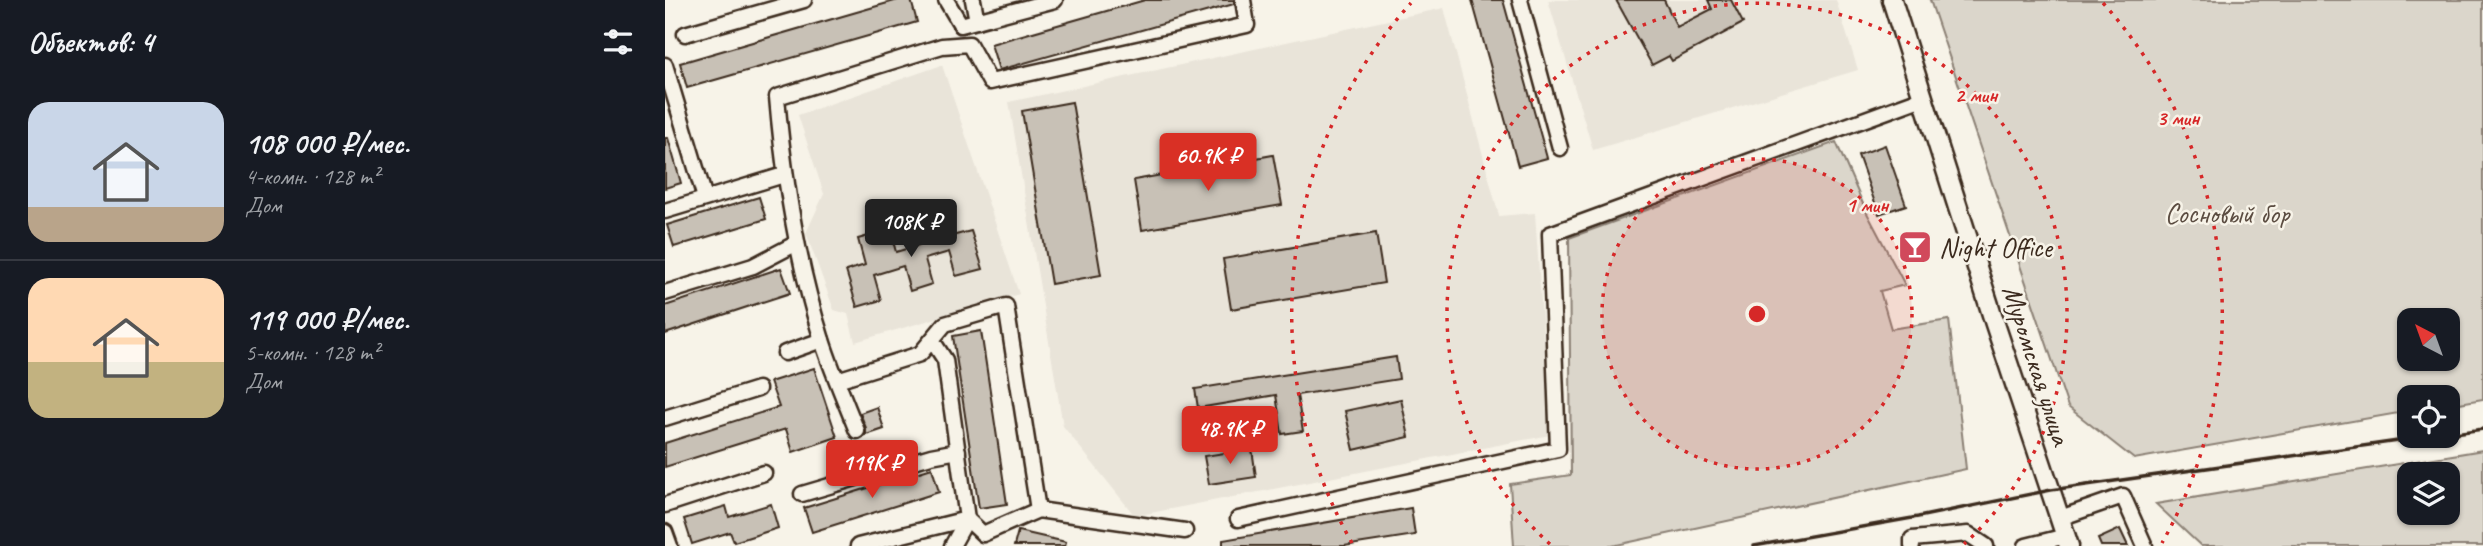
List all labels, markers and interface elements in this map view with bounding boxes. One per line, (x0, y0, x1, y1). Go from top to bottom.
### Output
text: Объектов: 4 (28, 23, 153, 61)
icon: filters (599, 23, 637, 61)
text: 2 мин (1955, 82, 1999, 108)
text: 3 мин (2157, 105, 2201, 131)
text: 108 000 ₽/мес. (245, 124, 410, 162)
icon: home (84, 130, 168, 214)
pin: 60.9K ₽ (1143, 134, 1273, 193)
text: 60.9K ₽ (1176, 141, 1240, 170)
text: 4-комн. · 128 m² (245, 162, 379, 191)
text: Дом (245, 191, 282, 220)
text: 1 мин (1846, 192, 1890, 218)
park label: Сосновый бор (2165, 196, 2291, 231)
pin: 108K ₽ (854, 200, 968, 259)
text: 108K ₽ (881, 207, 941, 236)
bar icon: Night Office (1896, 228, 1934, 266)
place label: Night Office (1939, 230, 2053, 265)
street label: Муромская улица (1995, 281, 2080, 451)
text: 119 000 ₽/мес. (245, 300, 409, 338)
centre of rings (1745, 302, 1769, 326)
icon: home (84, 306, 168, 390)
north arrow (2397, 308, 2461, 371)
map controls (2397, 308, 2460, 525)
text: 5-комн. · 128 m² (245, 338, 379, 367)
text: Дом (245, 367, 282, 396)
button: locate (2397, 385, 2460, 448)
pin: 48.9K ₽ (1165, 406, 1295, 466)
text: 48.9K ₽ (1198, 414, 1262, 443)
pin: 119K ₽ (815, 440, 929, 500)
text: 119K ₽ (842, 448, 902, 477)
button: layers (2397, 462, 2460, 525)

